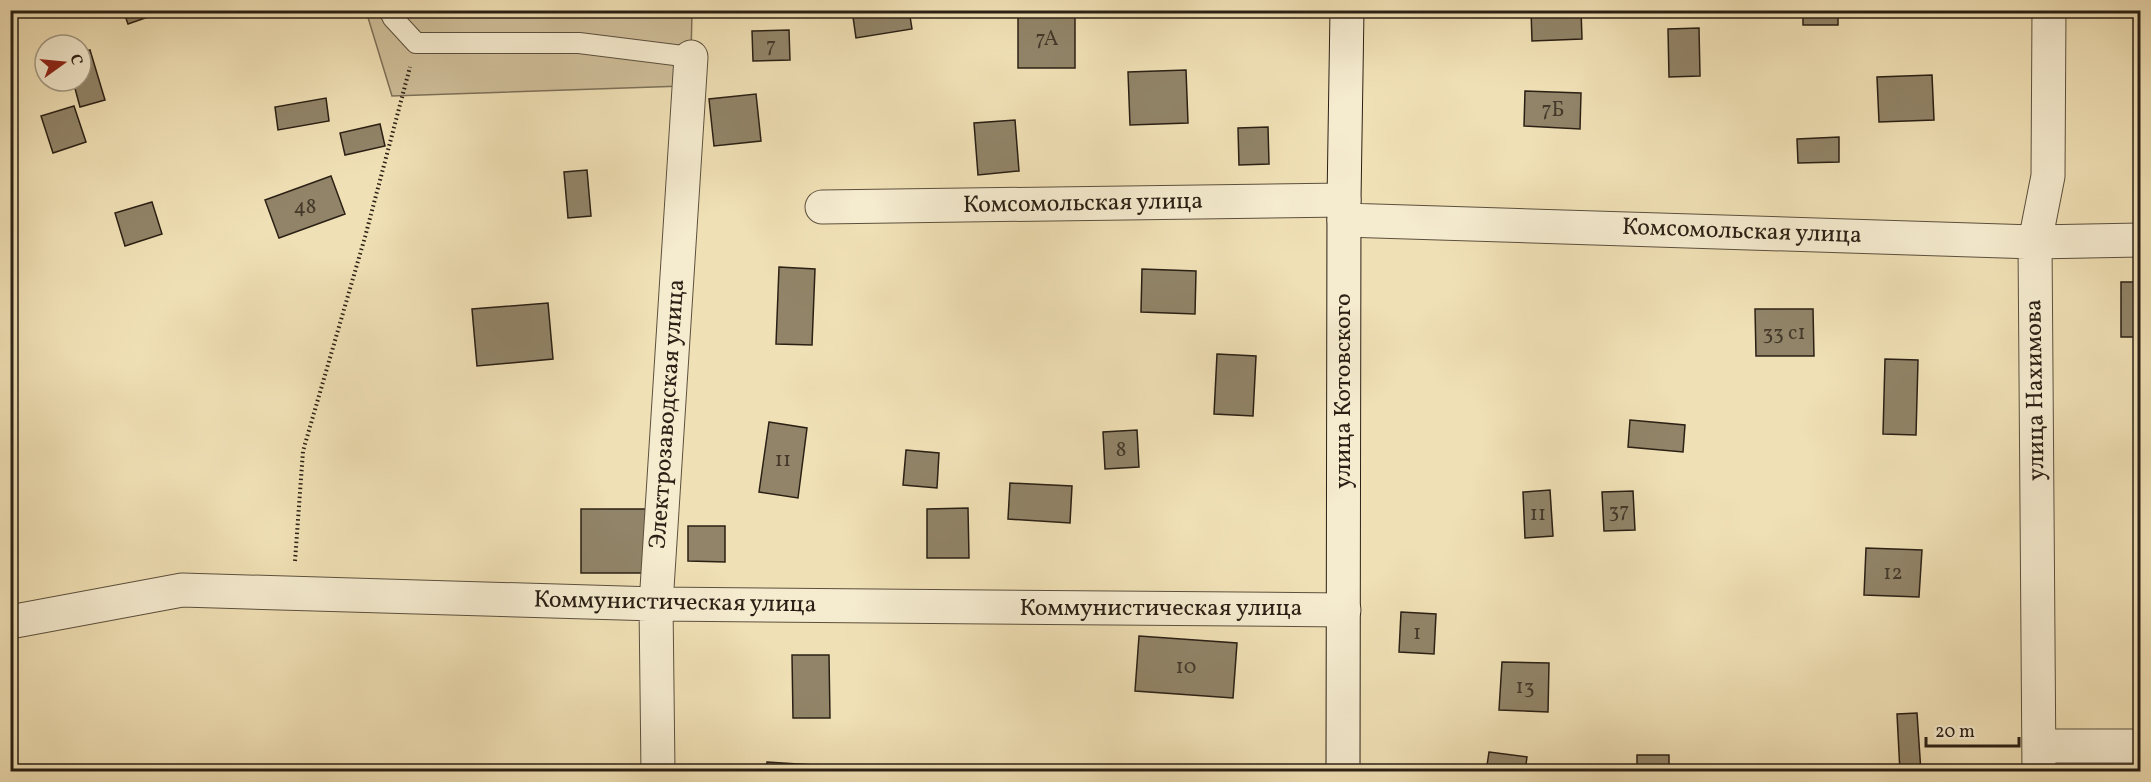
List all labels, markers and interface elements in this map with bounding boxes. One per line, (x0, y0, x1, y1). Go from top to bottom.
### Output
house number: 7А (1036, 25, 1059, 54)
house number: 7 (766, 32, 776, 61)
north arrow (33, 33, 93, 93)
text: С (64, 52, 88, 67)
house number: 7Б (1541, 96, 1565, 125)
street label: Комсомольская улица (963, 185, 1203, 223)
house number: 48 (294, 193, 316, 222)
street label: Комсомольская улица (1621, 211, 1863, 253)
street label: Электрозаводская улица (642, 278, 694, 550)
street label: улица Котовского (1327, 293, 1361, 489)
street label: улица Нахимова (2017, 299, 2055, 481)
house number: 33 с1 (1762, 319, 1806, 348)
house number: 8 (1116, 436, 1126, 465)
house number: 11 (775, 446, 791, 475)
house number: 37 (1609, 497, 1629, 526)
house number: 11 (1530, 500, 1546, 529)
house number: 12 (1883, 559, 1903, 588)
street label: Коммунистическая улица (533, 584, 817, 622)
street label: Коммунистическая улица (1020, 592, 1302, 626)
house number: 1 (1413, 619, 1421, 648)
house number: 10 (1176, 653, 1196, 682)
house number: 13 (1516, 673, 1534, 702)
scale bar (1926, 710, 2019, 748)
text: 20 m (1935, 720, 1975, 745)

